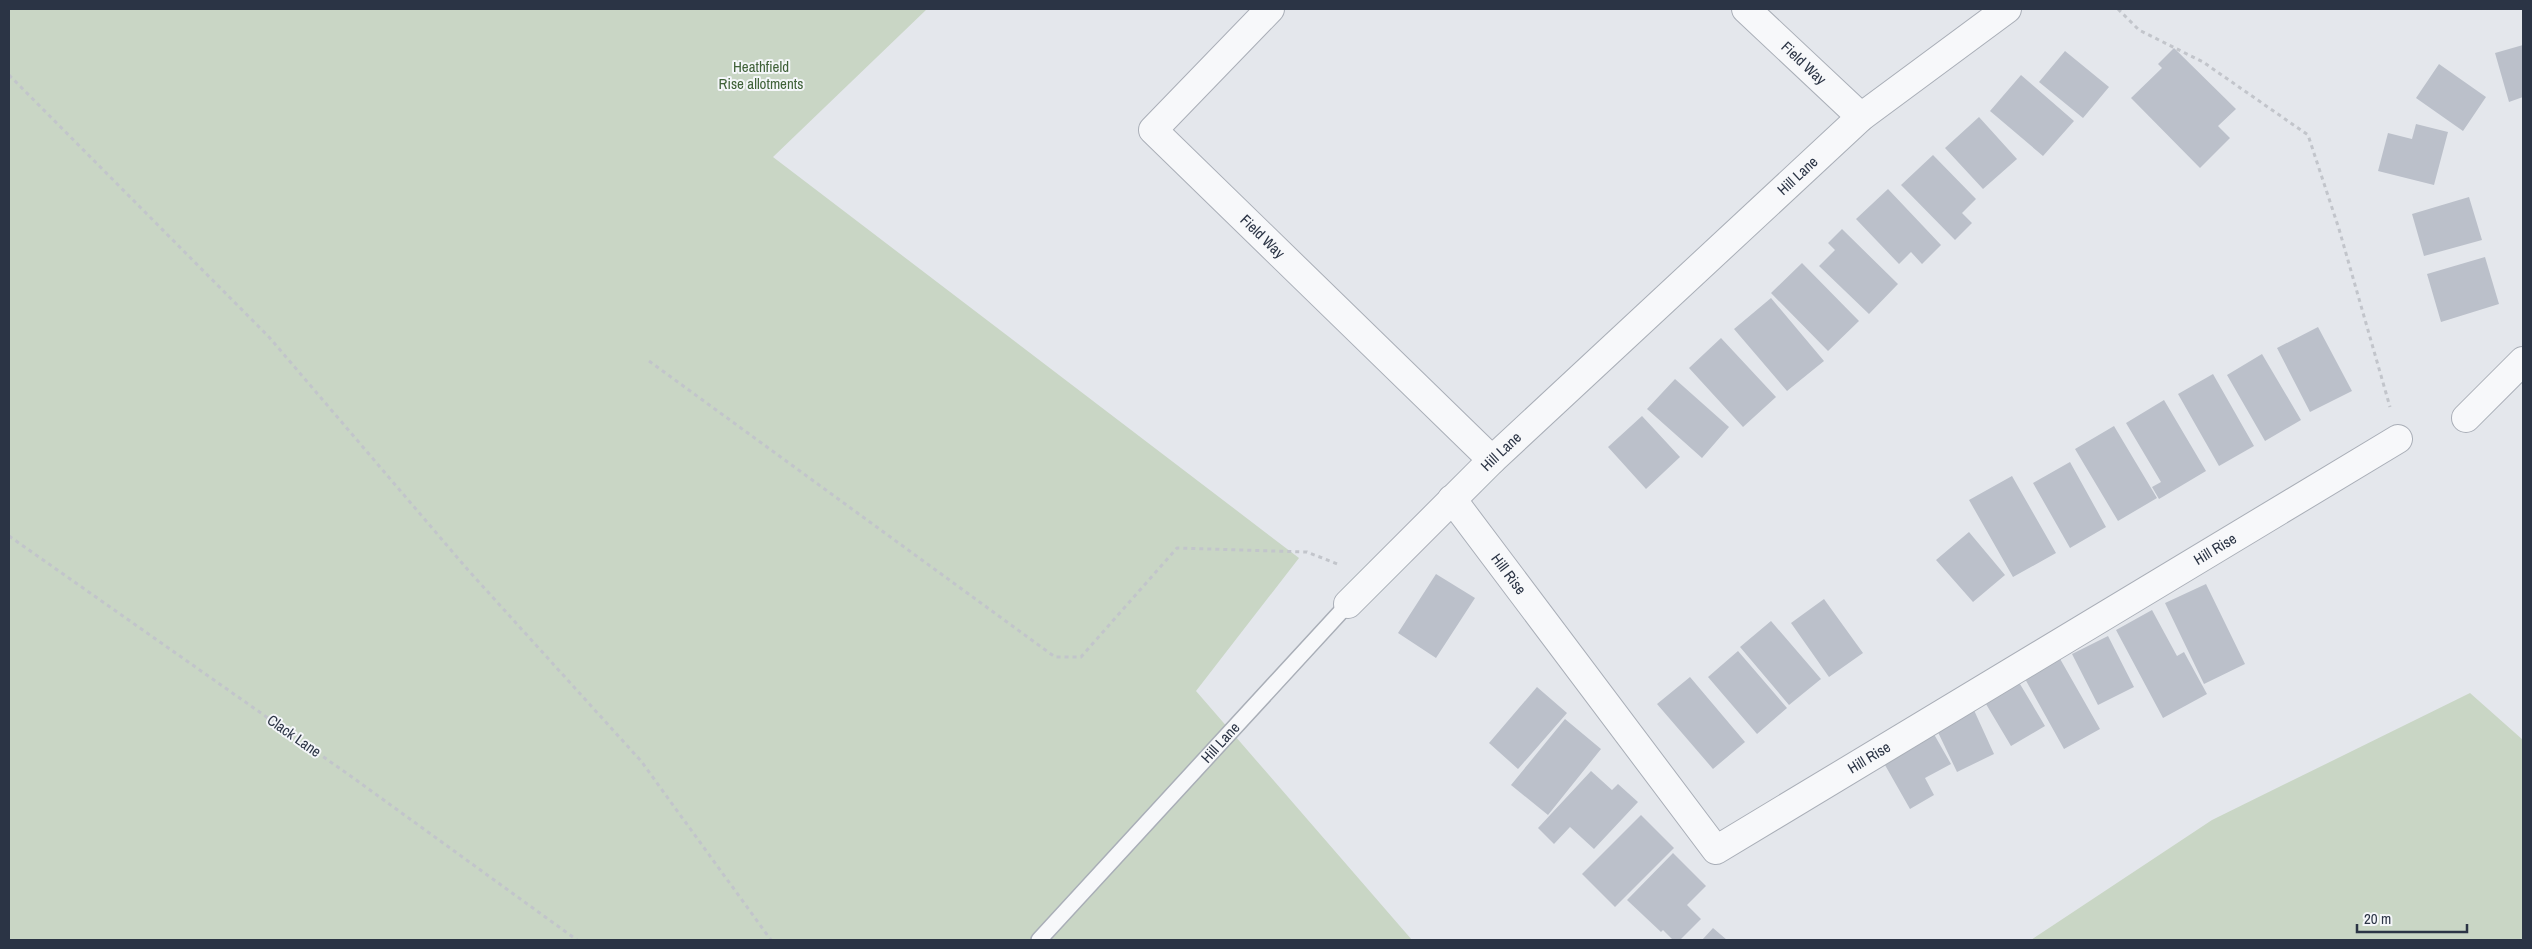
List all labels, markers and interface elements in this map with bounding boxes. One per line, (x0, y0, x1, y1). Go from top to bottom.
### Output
street label: Field Way (1777, 36, 1832, 90)
park label: Heathfield Rise allotments (719, 56, 803, 94)
street label: Hill Lane (1772, 151, 1822, 200)
street label: Field Way (1236, 209, 1290, 263)
street label: Hill Lane (1476, 427, 1526, 476)
street label: Hill Rise (2190, 528, 2240, 570)
street label: Hill Rise (1487, 549, 1531, 599)
street label: Clack Lane (263, 709, 326, 762)
street label: Hill Lane (1196, 717, 1244, 767)
street label: Hill Rise (1844, 736, 1894, 778)
scale bar (2357, 902, 2467, 934)
text: 20 m (2364, 908, 2391, 929)

